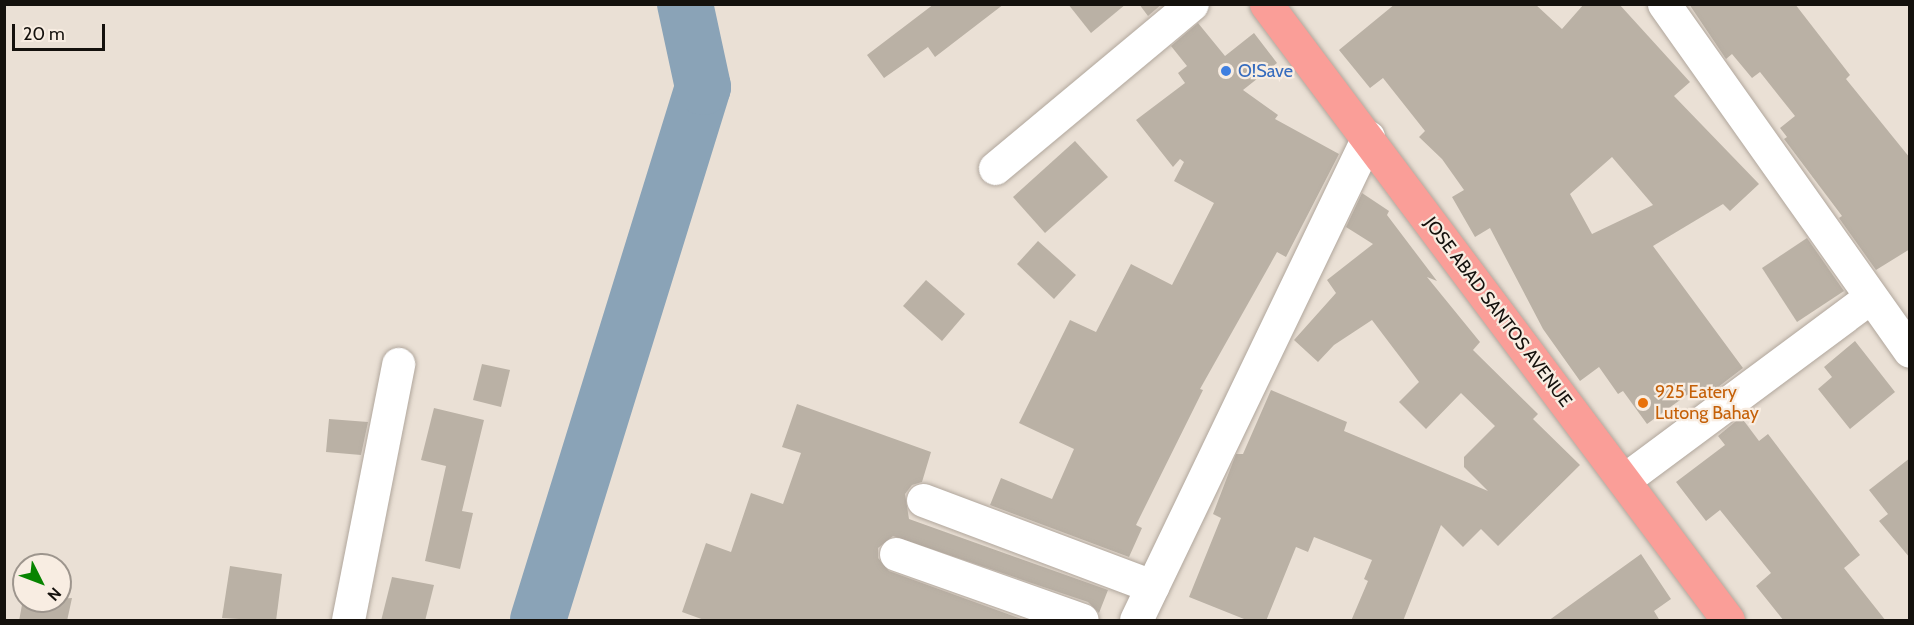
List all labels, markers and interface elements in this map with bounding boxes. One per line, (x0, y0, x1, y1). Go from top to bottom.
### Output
scale bar (15, 12, 108, 50)
text: 20 m (23, 23, 65, 45)
place label: O!Save (1238, 60, 1293, 82)
marker: O!Save (1219, 64, 1233, 78)
street label: JOSE ABAD SANTOS AVENUE (1420, 213, 1576, 411)
place label: 925 Eatery Lutong Bahay (1655, 382, 1759, 424)
marker: 925 Eatery Lutong Bahay (1636, 396, 1650, 410)
north arrow (12, 553, 72, 613)
text: N (43, 583, 65, 605)

